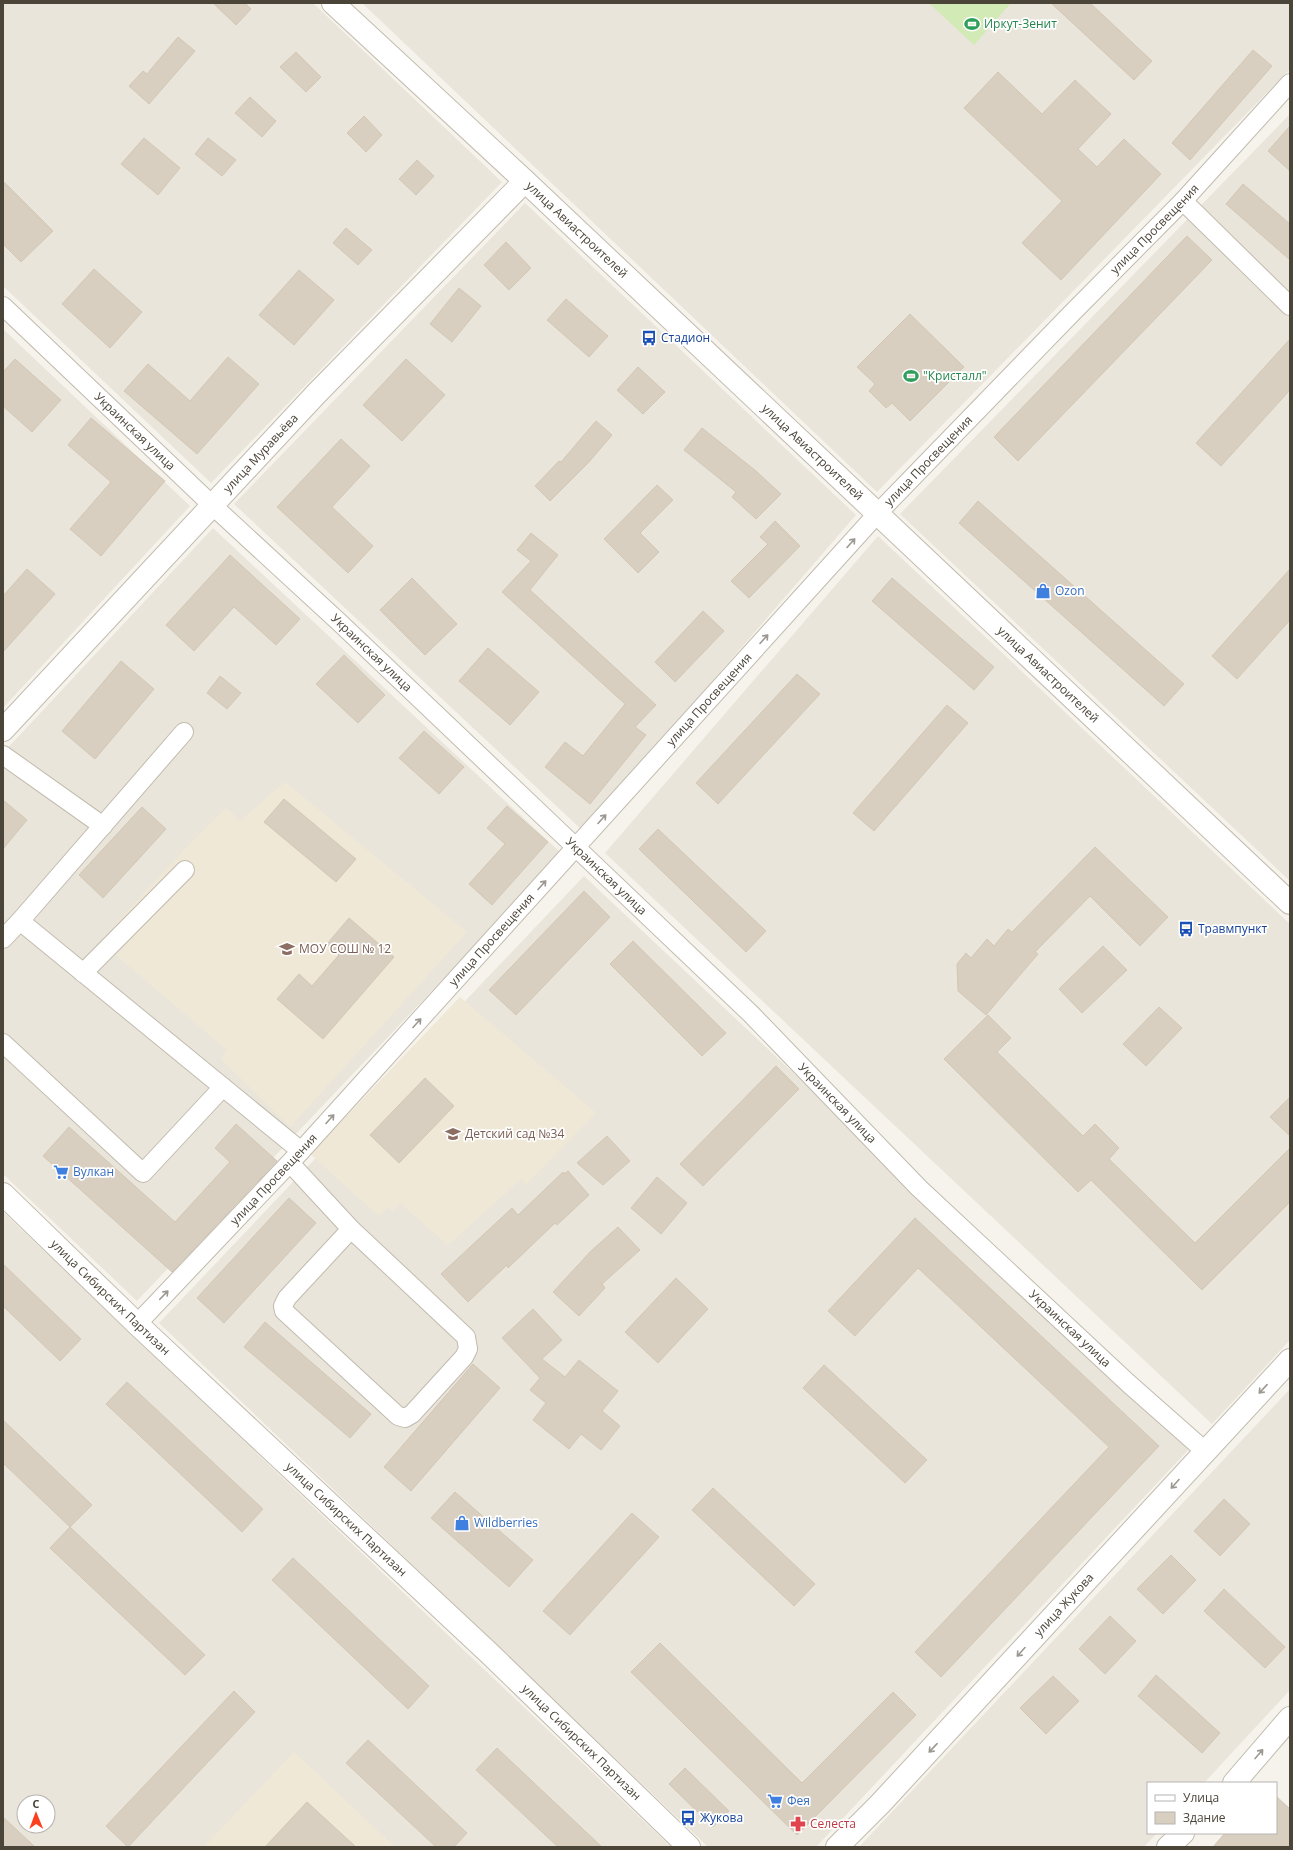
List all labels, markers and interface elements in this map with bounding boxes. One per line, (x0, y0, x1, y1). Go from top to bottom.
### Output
sports icon: Иркут-Зенит (963, 15, 981, 33)
place label: Иркут-Зенит (984, 15, 1057, 32)
street label: улица Авиастроителей (523, 177, 632, 282)
street label: улица Просвещения (1106, 180, 1202, 278)
bus stop icon: Стадион (640, 329, 658, 347)
place label: Стадион (661, 329, 710, 346)
sports icon: "Кристалл" (902, 367, 920, 385)
place label: "Кристалл" (923, 367, 987, 384)
street label: Украинская улица (91, 388, 179, 474)
street label: улица Авиастроителей (758, 400, 867, 504)
street label: улица Муравьёва (219, 410, 302, 497)
street label: улица Просвещения (880, 412, 976, 510)
one-way arrow (847, 538, 856, 548)
shop icon: Ozon (1034, 582, 1052, 600)
place label: Ozon (1055, 582, 1085, 599)
street label: Украинская улица (328, 610, 416, 695)
street label: улица Авиастроителей (994, 622, 1103, 726)
one-way arrow (759, 634, 769, 644)
street label: улица Просвещения (662, 649, 755, 749)
one-way arrow (597, 814, 606, 824)
street label: Украинская улица (562, 833, 651, 918)
one-way arrow (537, 880, 547, 890)
street label: улица Просвещения (445, 889, 538, 990)
bus stop icon: Травмпункт (1177, 920, 1195, 938)
place label: Травмпункт (1198, 920, 1268, 937)
school or university icon: МОУ СОШ № 12 (278, 940, 296, 958)
place label: МОУ СОШ № 12 (299, 940, 391, 957)
one-way arrow (412, 1018, 422, 1028)
street label: Украинская улица (795, 1059, 880, 1147)
one-way arrow (325, 1114, 334, 1124)
school or university icon: Детский сад №34 (444, 1125, 462, 1143)
place label: Детский сад №34 (465, 1125, 564, 1142)
street label: улица Просвещения (226, 1130, 321, 1229)
supermarket icon: Вулкан (52, 1163, 70, 1181)
place label: Вулкан (73, 1163, 114, 1180)
street label: улица Сибирских Партизан (47, 1235, 174, 1359)
street label: Украинская улица (1026, 1286, 1115, 1371)
one-way arrow (159, 1290, 168, 1300)
one-way arrow (1258, 1384, 1268, 1394)
street label: улица Сибирских Партизан (282, 1458, 411, 1580)
one-way arrow (1170, 1479, 1179, 1489)
shop icon: Wildberries (453, 1514, 471, 1532)
place label: Wildberries (474, 1514, 538, 1531)
street label: улица Жукова (1030, 1569, 1097, 1640)
one-way arrow (1016, 1647, 1025, 1657)
street label: улица Сибирских Партизан (518, 1680, 645, 1804)
one-way arrow (928, 1742, 937, 1753)
one-way arrow (1255, 1748, 1264, 1759)
legend (1147, 1782, 1277, 1834)
text: Улица (1183, 1789, 1219, 1806)
supermarket icon: Фея (766, 1792, 784, 1810)
place label: Фея (787, 1792, 810, 1809)
north arrow (16, 1794, 56, 1834)
text: С (32, 1796, 39, 1811)
bus stop icon: Жукова (679, 1809, 697, 1827)
place label: Жукова (700, 1809, 743, 1826)
text: Здание (1183, 1809, 1226, 1826)
pharmacy icon: Селеста (789, 1815, 807, 1833)
place label: Селеста (810, 1815, 856, 1832)

